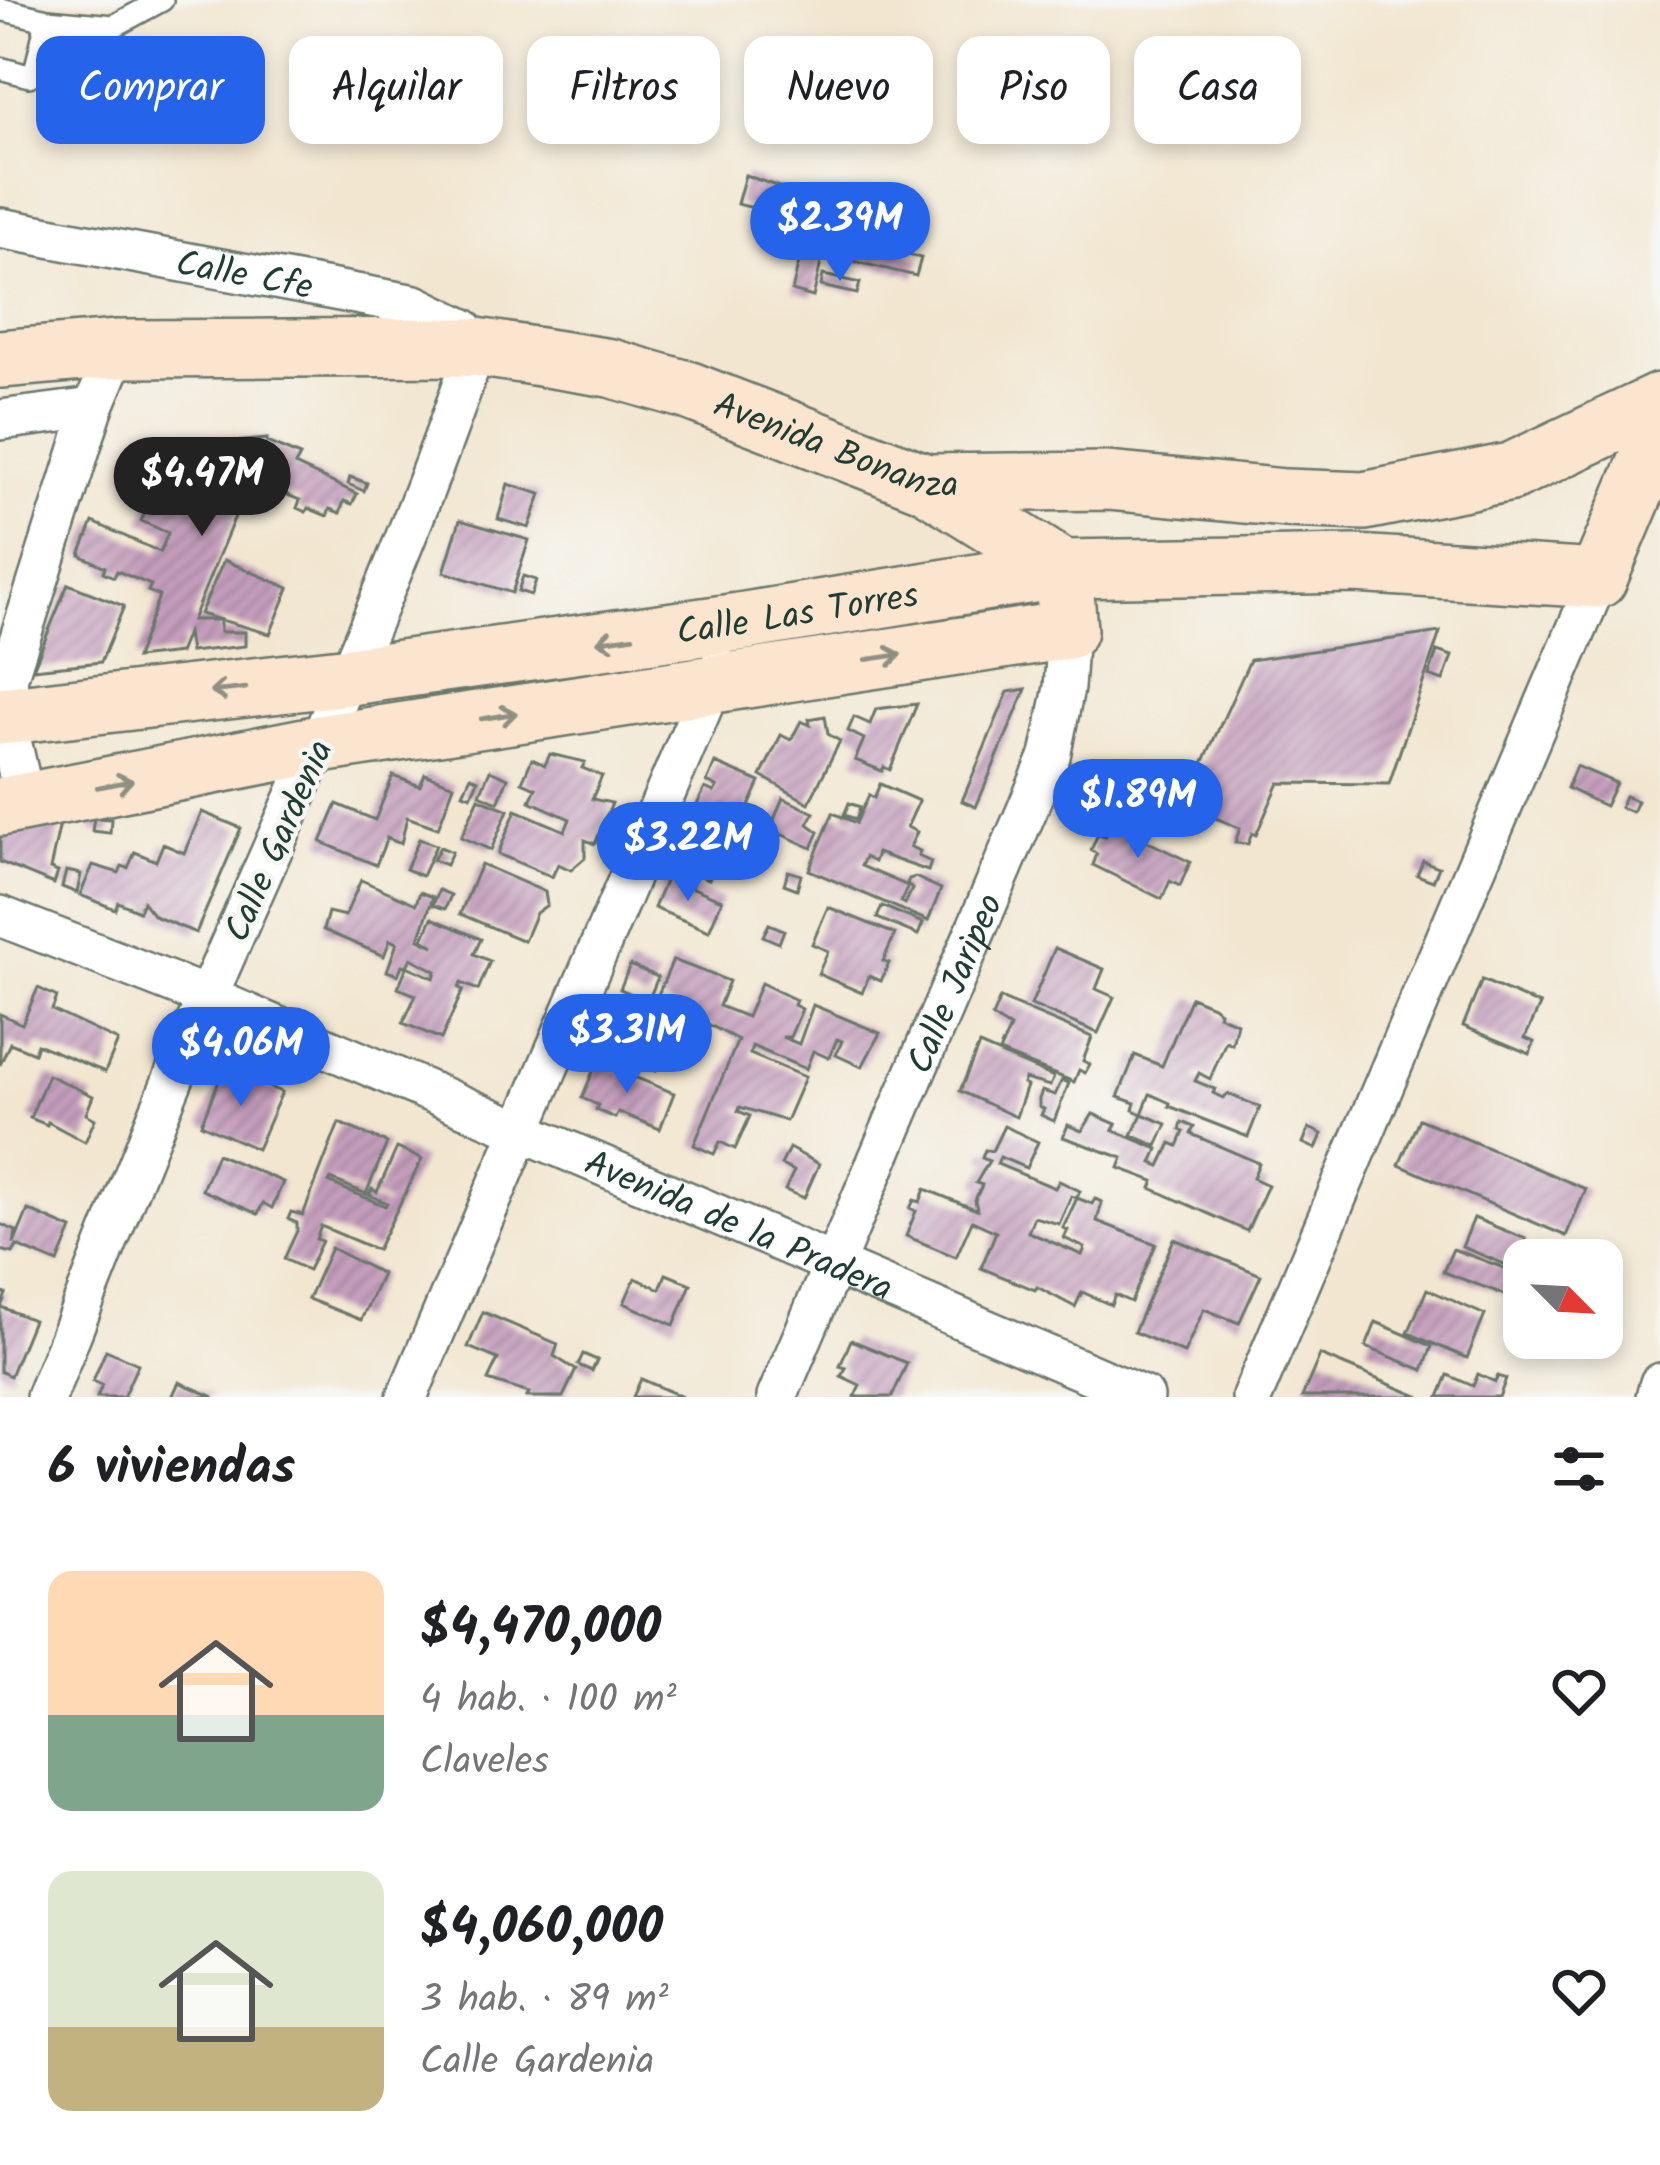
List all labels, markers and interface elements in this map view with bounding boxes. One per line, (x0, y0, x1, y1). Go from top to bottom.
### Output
chip: Comprar (36, 36, 265, 144)
chip: Alquilar (289, 36, 503, 144)
chip: Filtros (527, 36, 720, 144)
chip: Nuevo (744, 36, 933, 144)
chip: Piso (957, 36, 1110, 144)
chip: Casa (1134, 36, 1301, 144)
pin: $2.39M (742, 182, 938, 284)
text: $2.39M (777, 190, 903, 252)
street label: Calle Cfe (171, 236, 317, 317)
street label: Avenida Bonanza (704, 378, 959, 515)
pin: $4.47M (104, 437, 300, 539)
text: $4.47M (141, 445, 263, 507)
street label: Calle Las Torres (673, 568, 923, 662)
one-way arrow (596, 629, 635, 651)
one-way arrow (864, 645, 903, 668)
one-way arrow (210, 679, 249, 702)
one-way arrow (478, 703, 517, 726)
street label: Calle Gardenia (210, 731, 350, 952)
pin: $1.89M (1040, 759, 1236, 861)
text: $1.89M (1080, 767, 1196, 829)
one-way arrow (94, 772, 133, 794)
pin: $3.22M (590, 802, 786, 904)
text: $3.22M (624, 810, 752, 872)
street label: Calle Jaripeo (893, 885, 1020, 1083)
pin: $3.31M (529, 994, 725, 1096)
text: $3.31M (569, 1002, 685, 1064)
pin: $4.06M (143, 1007, 339, 1109)
text: $4.06M (179, 1015, 303, 1077)
street label: Avenida de la Pradera (575, 1136, 901, 1318)
north arrow (1503, 1239, 1623, 1359)
map controls (1503, 1239, 1623, 1359)
text: 6 viviendas (48, 1429, 295, 1510)
icon: filters (1546, 1436, 1612, 1502)
text: $4,470,000 (420, 1589, 661, 1670)
icon: home (144, 1619, 288, 1763)
icon: heart (1546, 1658, 1612, 1724)
text: 4 hab. · 100 m² (420, 1670, 677, 1732)
text: Claveles (420, 1732, 549, 1794)
text: $4,060,000 (420, 1889, 663, 1970)
icon: home (144, 1919, 288, 2063)
icon: heart (1546, 1958, 1612, 2024)
text: 3 hab. · 89 m² (420, 1970, 669, 2032)
text: Calle Gardenia (420, 2032, 654, 2094)

